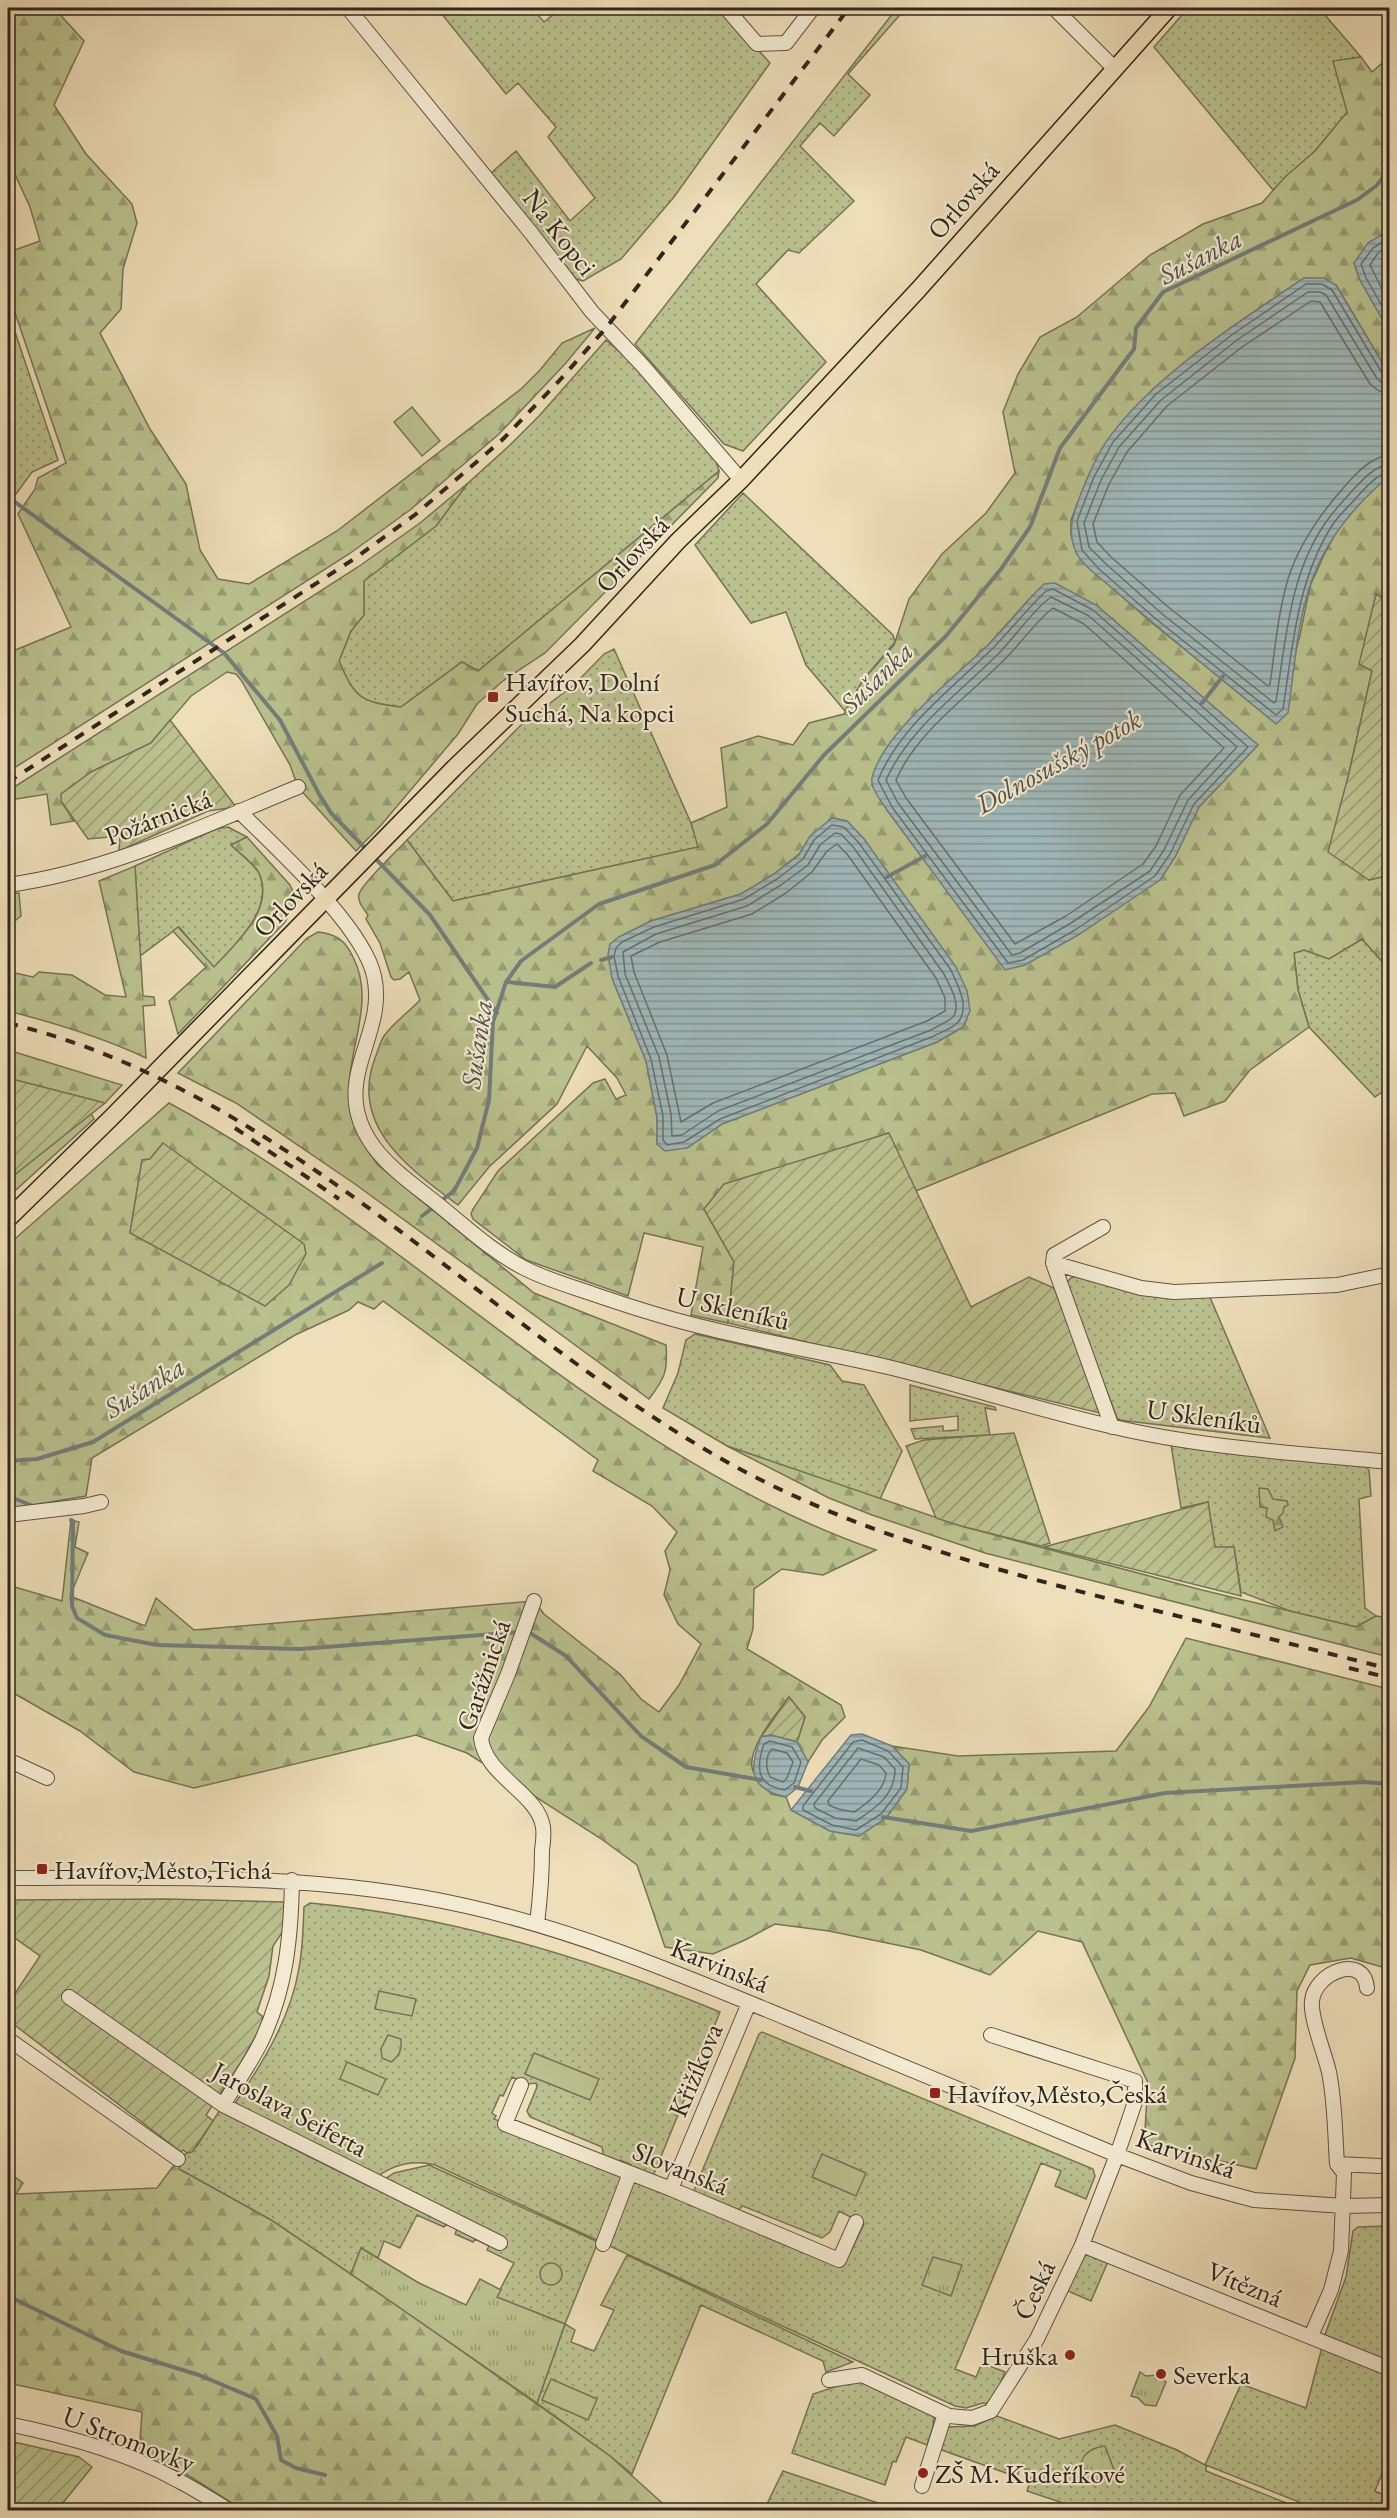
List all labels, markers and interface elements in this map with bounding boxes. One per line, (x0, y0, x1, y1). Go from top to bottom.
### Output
street label: Orlovská (919, 153, 1007, 247)
street label: Na Kopci (515, 181, 605, 283)
water label: Sušanka (1151, 220, 1248, 293)
street label: Orlovská (587, 508, 677, 600)
water label: Sušanka (831, 633, 920, 722)
place label: Havířov, Dolní Suchá, Na kopci (505, 664, 675, 730)
marker: Havířov, Dolní Suchá, Na kopci (486, 690, 500, 704)
water label: Dolnosušský potok (967, 700, 1148, 822)
street label: Požárnická (100, 781, 217, 853)
street label: Orlovská (245, 853, 335, 945)
water label: Sušanka (452, 997, 500, 1092)
street label: U Skleníků (673, 1278, 793, 1338)
water label: Sušanka (96, 1348, 191, 1426)
street label: U Skleníků (1144, 1391, 1264, 1441)
street label: Garážnická (448, 1615, 518, 1735)
place label: Havířov,Město,Tichá (54, 1852, 272, 1887)
marker: Havířov,Město,Tichá (35, 1862, 49, 1876)
street label: Karvinská (666, 1929, 775, 2001)
street label: Křižíkova (660, 2018, 730, 2122)
street label: Jaroslava Seiferta (204, 2052, 374, 2165)
place label: Havířov,Město,Česká (947, 2076, 1167, 2111)
marker: Havířov,Město,Česká (928, 2086, 942, 2100)
street label: Karvinská (1132, 2120, 1241, 2186)
street label: Slovanská (628, 2133, 734, 2203)
street label: Vítězná (1202, 2253, 1288, 2315)
street label: Česká (1005, 2254, 1063, 2325)
place label: Hruška (981, 2338, 1058, 2373)
marker: Hruška (1063, 2348, 1077, 2362)
place label: Severka (1173, 2357, 1250, 2392)
marker: Severka (1154, 2367, 1168, 2381)
street label: U Stromovky (58, 2398, 200, 2480)
place label: ZŠ M. Kudeříkové (935, 2456, 1125, 2491)
marker: ZŠ M. Kudeříkové (916, 2466, 930, 2480)

